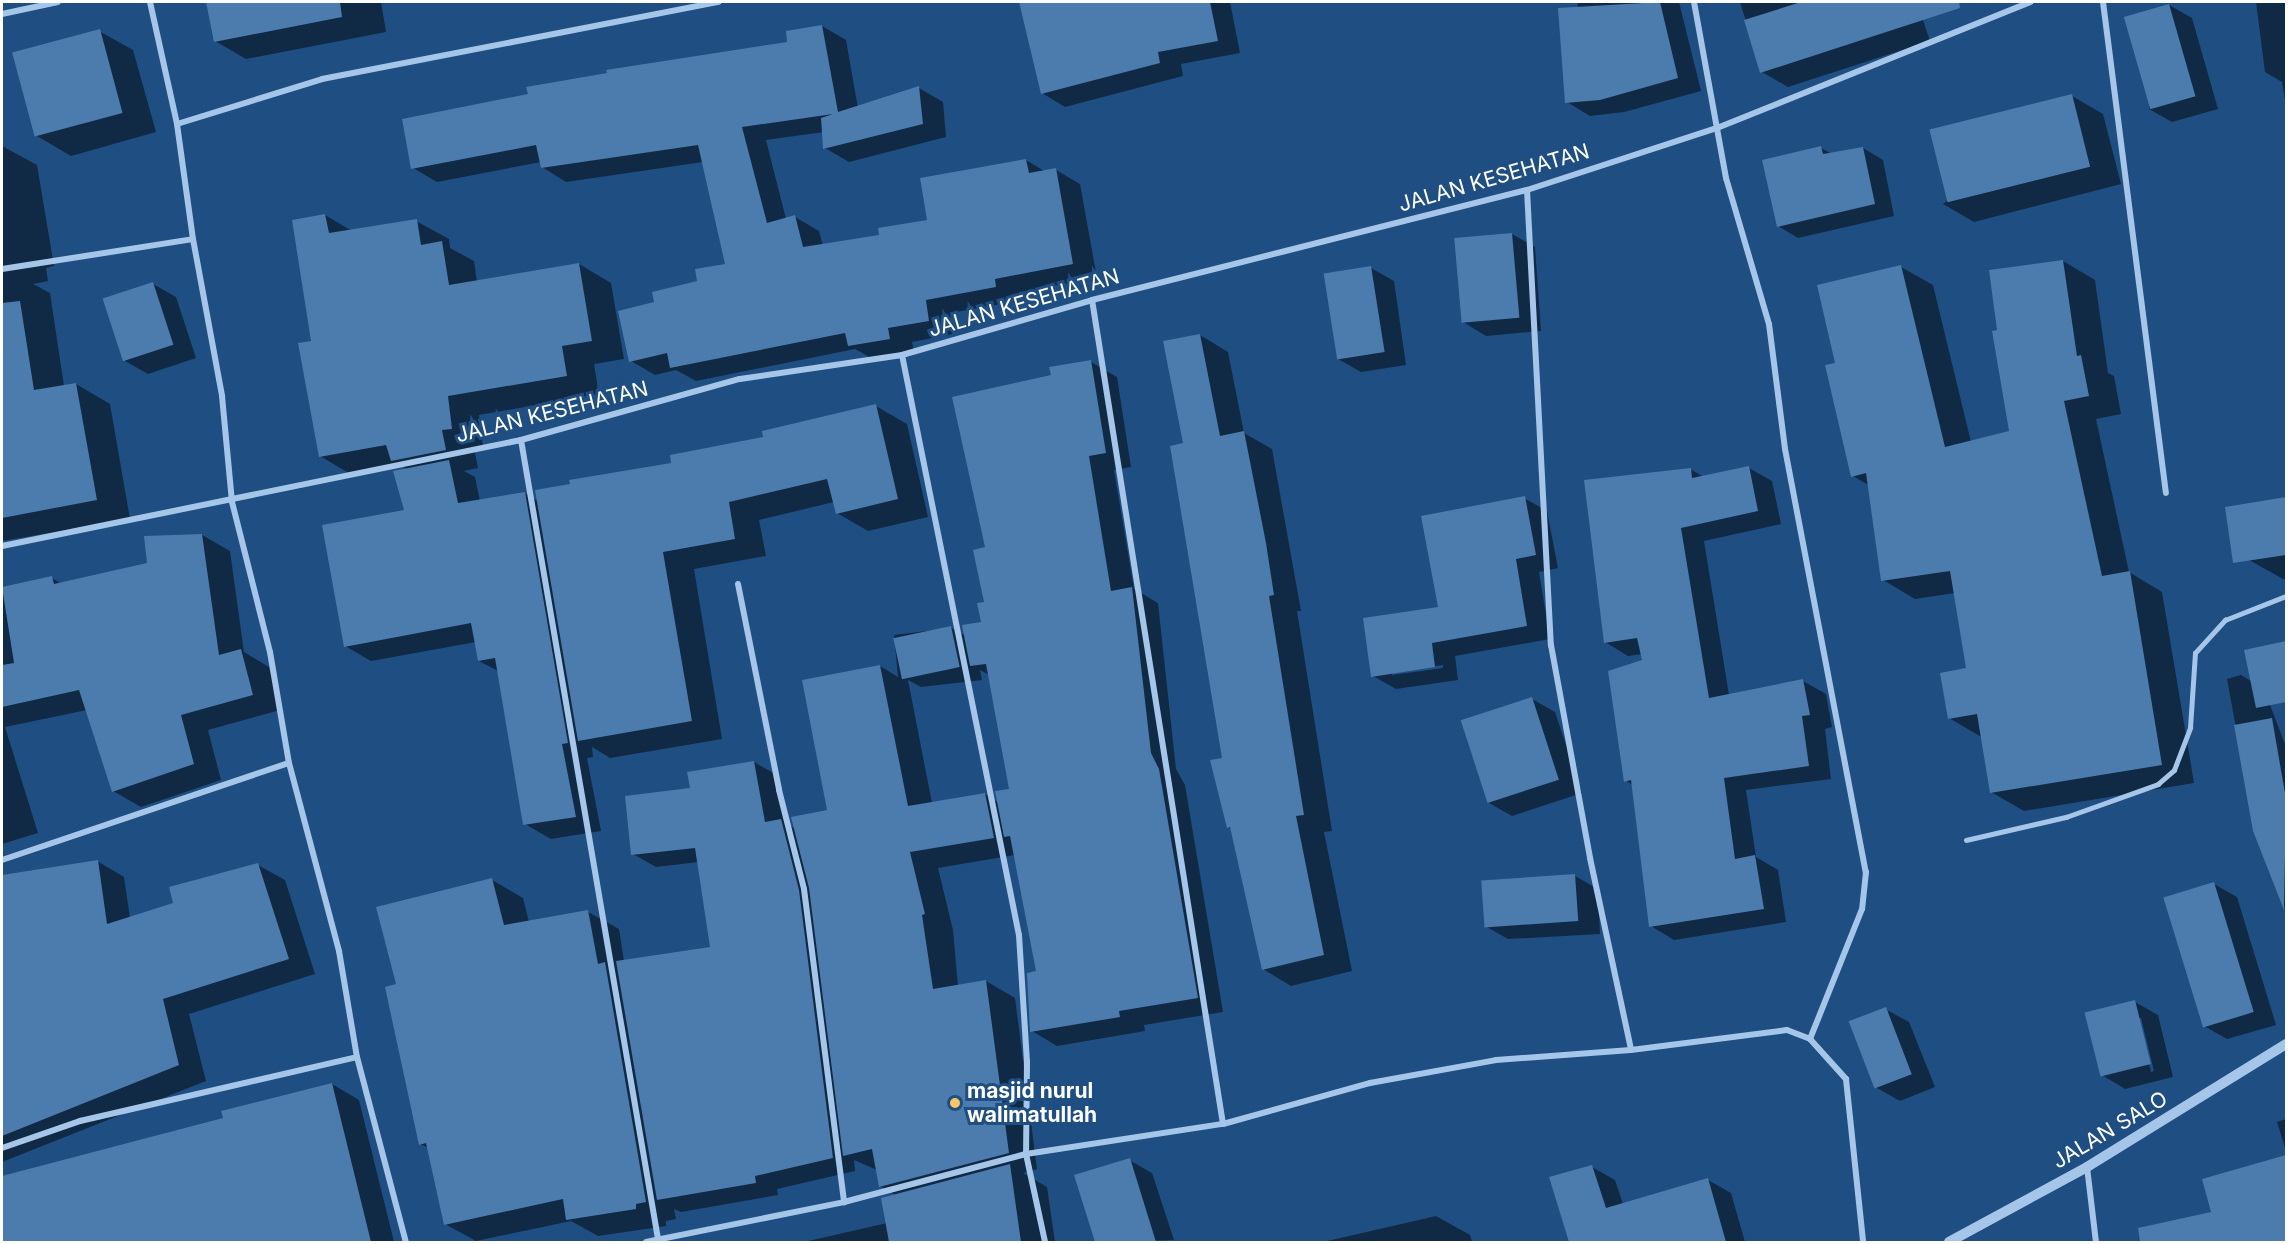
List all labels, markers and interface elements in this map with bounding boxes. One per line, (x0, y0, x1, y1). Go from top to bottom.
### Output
street label: JALAN KESEHATAN (1396, 139, 1592, 217)
street label: JALAN KESEHATAN (926, 264, 1122, 342)
street label: JALAN KESEHATAN (453, 376, 651, 448)
place label: masjid nurul walimatullah (967, 1078, 1097, 1128)
street label: JALAN SALO (2048, 1086, 2172, 1174)
marker: masjid nurul walimatullah (948, 1096, 962, 1110)

